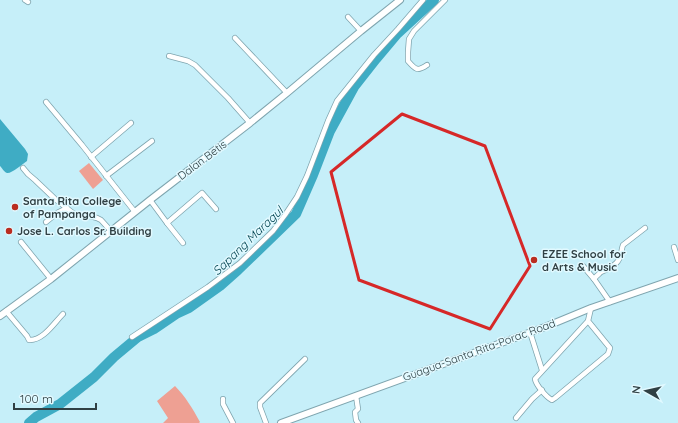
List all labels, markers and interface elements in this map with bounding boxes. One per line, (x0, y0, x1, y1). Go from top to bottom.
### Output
street label: Dalan Betis (175, 137, 229, 183)
place label: Santa Rita College of Pampanga (23, 194, 122, 221)
marker: Santa Rita College of Pampanga (10, 202, 20, 212)
water label: Sapang Maragul (209, 202, 287, 278)
place label: Jose L. Carlos Sr. Building (17, 224, 152, 238)
marker: Jose L. Carlos Sr. Building (4, 226, 14, 236)
place label: EZEE School for d Arts & Music (542, 247, 626, 274)
marker: EZEE School for d Arts & Music (529, 255, 539, 265)
street label: Guagua-Santa Rita-Porac Road (401, 316, 557, 384)
north arrow (626, 371, 666, 411)
scale bar (14, 385, 96, 411)
text: N (629, 385, 644, 395)
text: 100 m (20, 391, 53, 406)

